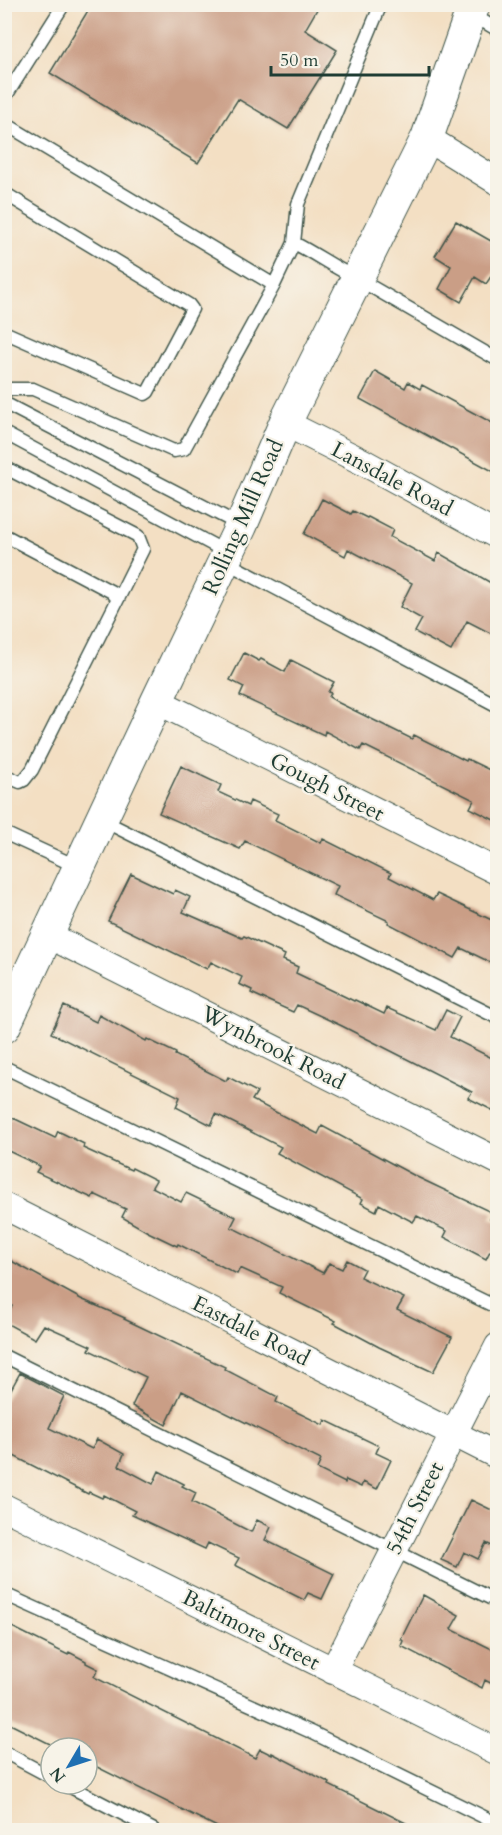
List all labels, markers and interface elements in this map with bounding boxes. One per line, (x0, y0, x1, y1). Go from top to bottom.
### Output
scale bar (271, 39, 428, 77)
text: 50 m (280, 48, 319, 73)
street label: Rolling Mill Road (195, 434, 291, 600)
street label: Lansdale Road (326, 434, 458, 524)
street label: Gough Street (265, 745, 389, 829)
street label: Wynbrook Road (195, 998, 350, 1097)
street label: Eastdale Road (187, 1288, 315, 1374)
street label: 54th Street (379, 1456, 451, 1560)
street label: Baltimore Street (177, 1582, 325, 1678)
north arrow (39, 1736, 99, 1796)
text: N (45, 1762, 71, 1787)

